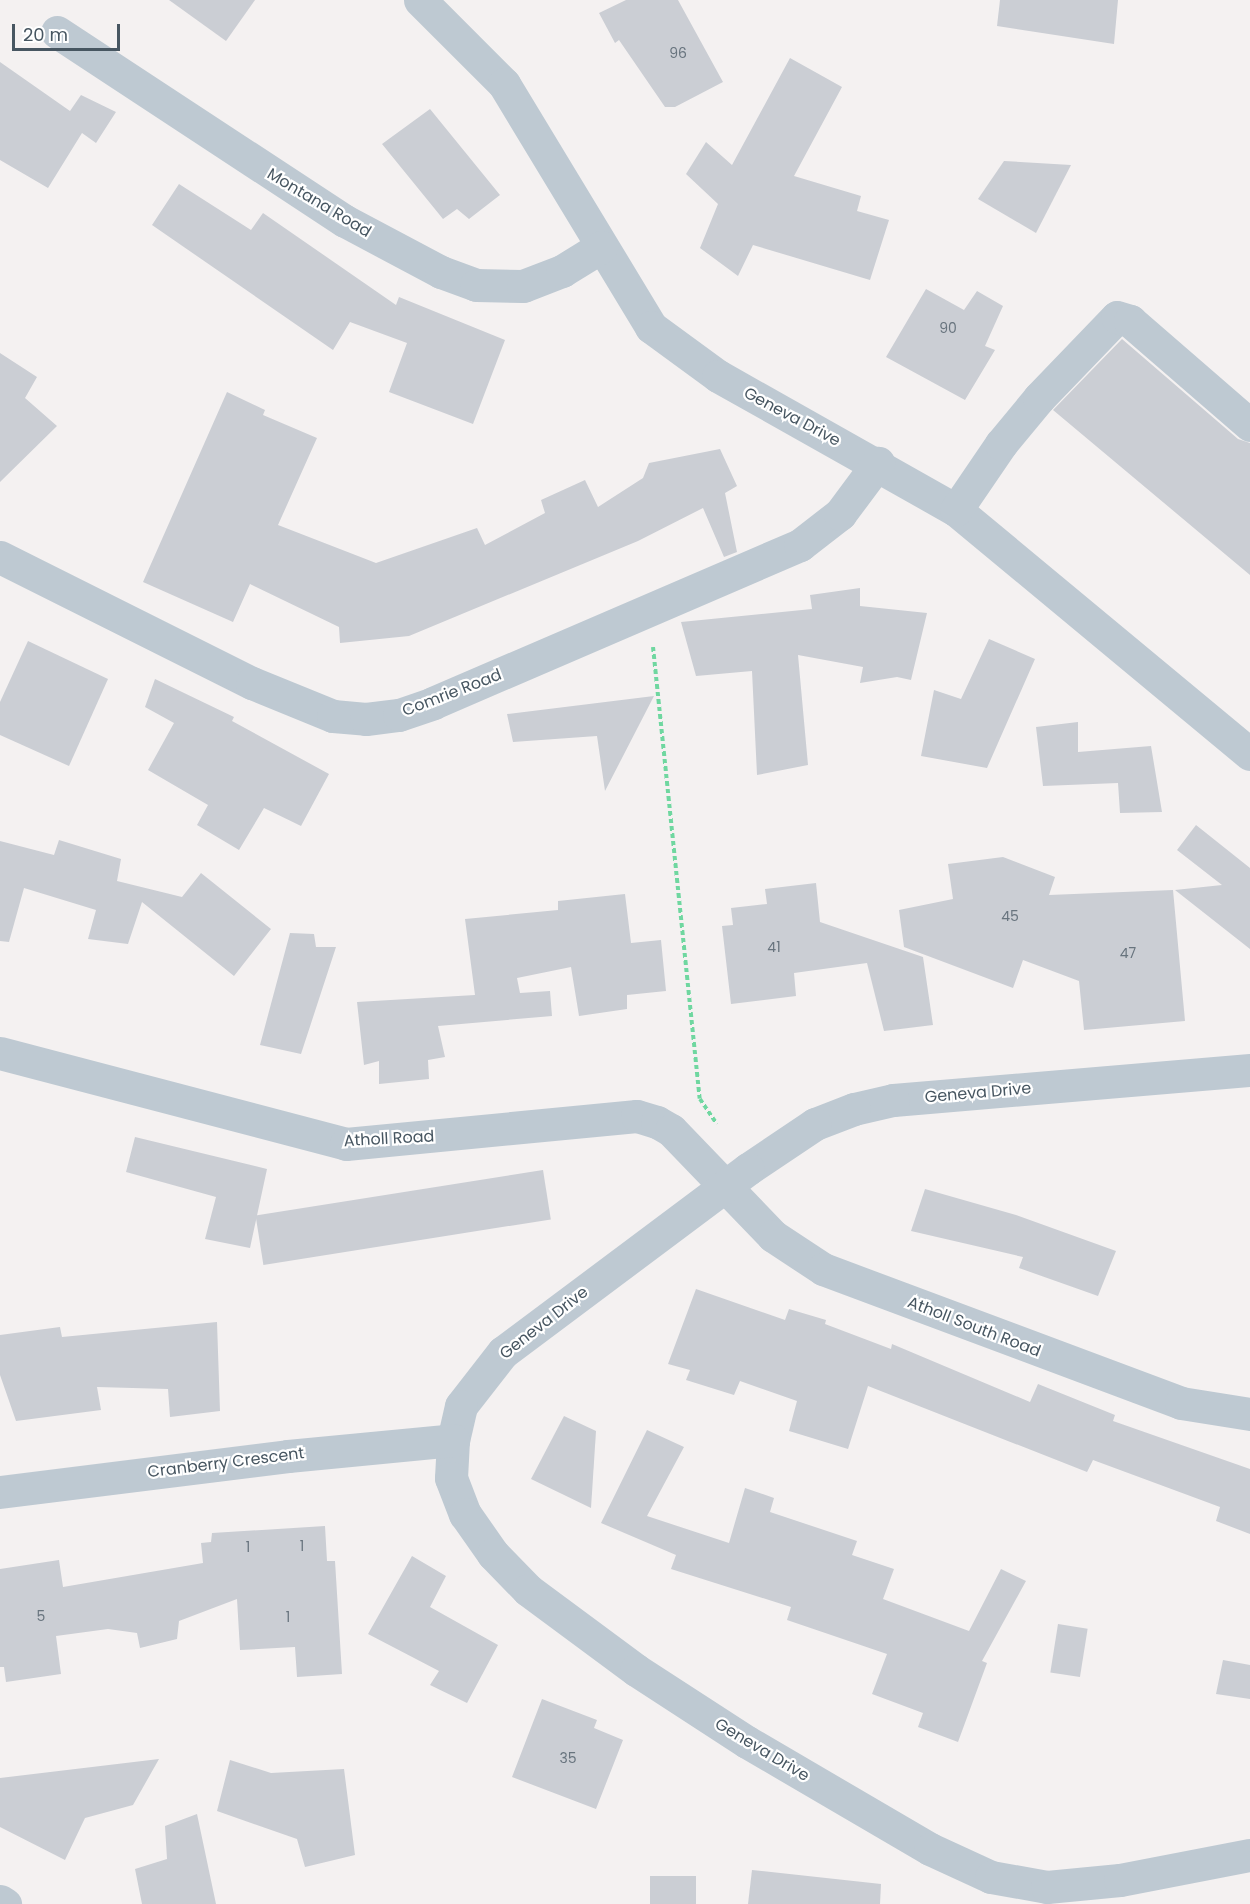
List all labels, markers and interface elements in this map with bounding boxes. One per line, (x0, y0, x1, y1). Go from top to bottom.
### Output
scale bar (15, 12, 123, 50)
text: 20 m (23, 22, 68, 47)
house number: 96 (669, 45, 687, 61)
street label: Montana Road (264, 164, 374, 242)
house number: 90 (939, 320, 957, 336)
street label: Geneva Drive (740, 383, 844, 451)
street label: Comrie Road (400, 665, 504, 721)
house number: 45 (1001, 908, 1019, 924)
house number: 41 (767, 939, 781, 955)
house number: 47 (1120, 945, 1136, 961)
street label: Geneva Drive (924, 1079, 1032, 1107)
street label: Atholl Road (343, 1127, 435, 1151)
street label: Geneva Drive (496, 1283, 592, 1363)
street label: Atholl South Road (905, 1293, 1043, 1361)
street label: Cranberry Crescent (147, 1444, 305, 1482)
house number: 1 (300, 1538, 304, 1554)
house number: 1 (246, 1539, 250, 1555)
house number: 5 (37, 1608, 45, 1624)
house number: 1 (286, 1609, 290, 1625)
street label: Geneva Drive (711, 1714, 813, 1786)
house number: 35 (559, 1750, 577, 1766)

